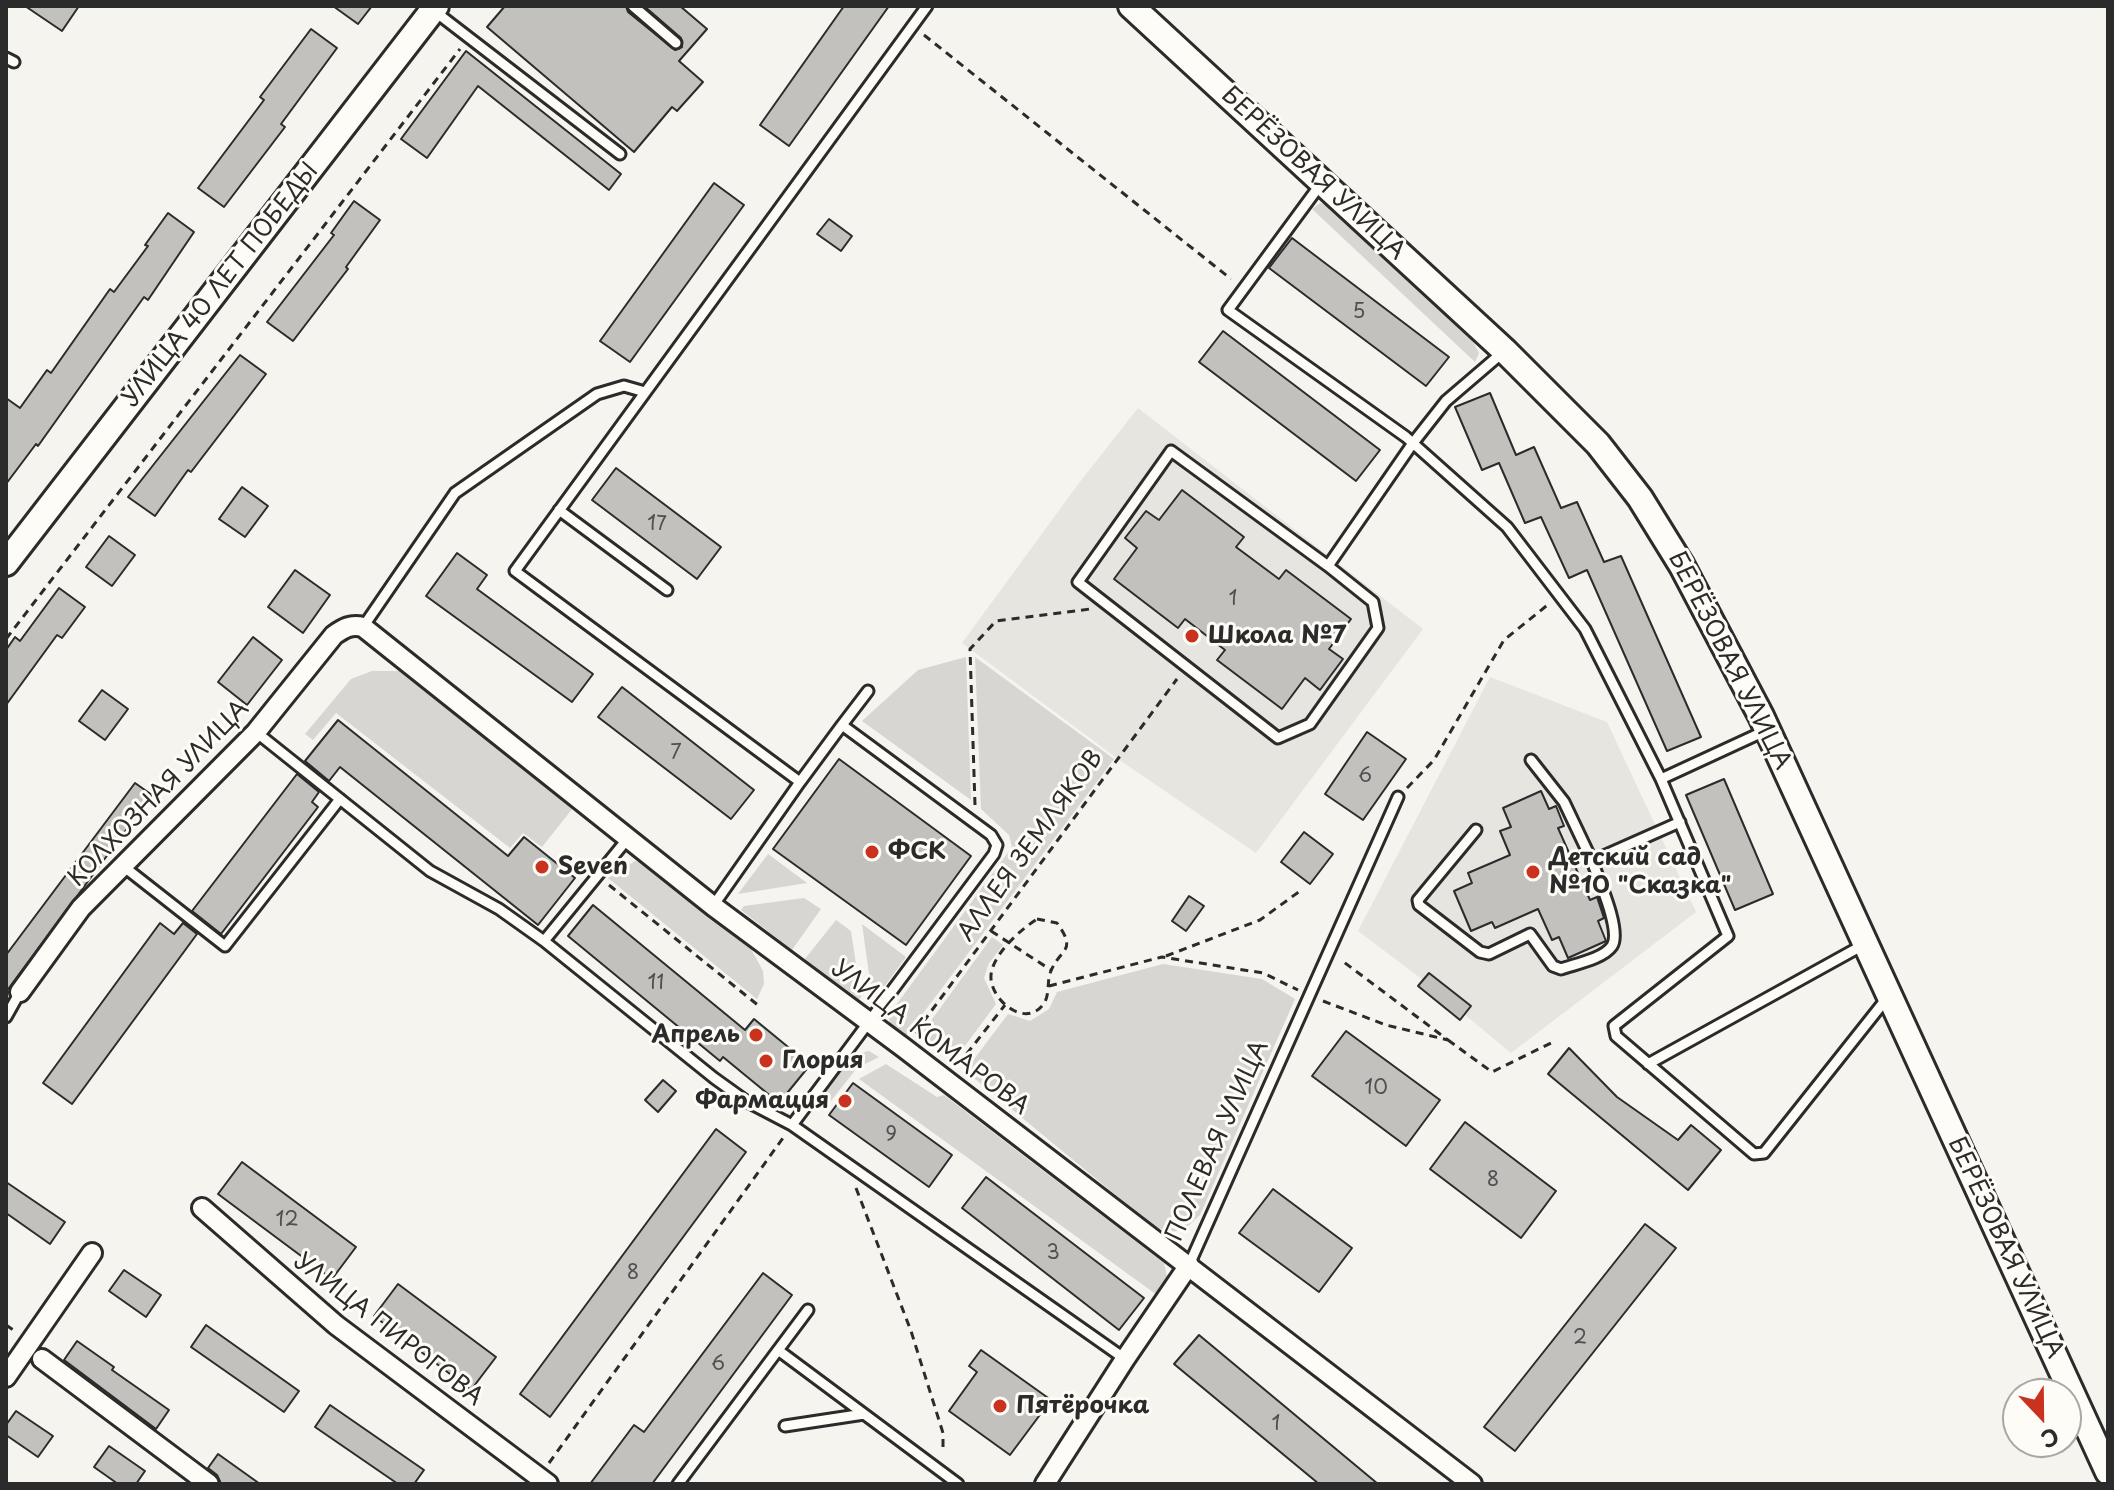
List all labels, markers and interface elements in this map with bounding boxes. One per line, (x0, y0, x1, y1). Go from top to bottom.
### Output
street label: БЕРЁЗОВАЯ УЛИЦА (1215, 81, 1411, 267)
street label: УЛИЦА 40 ЛЕТ ПОБЕДЫ (117, 157, 325, 413)
house number: 5 (1353, 300, 1365, 324)
house number: 17 (647, 512, 667, 536)
street label: БЕРЁЗОВАЯ УЛИЦА (1662, 547, 1796, 775)
house number: 1 (1229, 587, 1237, 611)
place label: Школа №7 (1208, 622, 1346, 650)
marker: Школа №7 (1183, 627, 1201, 645)
street label: КОЛХОЗНАЯ УЛИЦА (63, 695, 255, 893)
house number: 7 (670, 741, 682, 765)
street label: АЛЛЕЯ ЗЕМЛЯКОВ (952, 745, 1110, 947)
house number: 6 (1358, 764, 1372, 788)
place label: ФСК (888, 838, 946, 866)
marker: ФСК (863, 843, 881, 861)
place label: Детский сад №10 "Сказка" (1549, 844, 1731, 900)
place label: Seven (558, 853, 628, 881)
marker: Seven (533, 858, 551, 876)
marker: Детский сад №10 "Сказка" (1524, 863, 1542, 881)
street label: УЛИЦА КОМАРОВА (826, 954, 1034, 1122)
house number: 11 (648, 971, 664, 995)
place label: Апрель (652, 1021, 740, 1049)
marker: Апрель (747, 1026, 765, 1044)
street label: ПОЛЕВАЯ УЛИЦА (1161, 1036, 1275, 1246)
place label: Глория (782, 1047, 864, 1075)
marker: Глория (757, 1052, 775, 1070)
house number: 10 (1364, 1076, 1388, 1100)
place label: Фармация (695, 1087, 829, 1115)
marker: Фармация (836, 1092, 854, 1110)
house number: 9 (885, 1123, 897, 1147)
street label: БЕРЁЗОВАЯ УЛИЦА (1941, 1133, 2069, 1363)
house number: 8 (1487, 1168, 1499, 1192)
house number: 12 (275, 1208, 299, 1232)
house number: 3 (1046, 1241, 1060, 1265)
street label: УЛИЦА ПИРОГОВА (288, 1247, 488, 1413)
house number: 8 (627, 1261, 639, 1285)
house number: 2 (1573, 1326, 1587, 1350)
house number: 6 (711, 1352, 725, 1376)
north arrow (2002, 1378, 2082, 1458)
place label: Пятёрочка (1016, 1392, 1149, 1420)
marker: Пятёрочка (991, 1397, 1009, 1415)
house number: 1 (1272, 1412, 1280, 1436)
text: С (2037, 1420, 2064, 1457)

